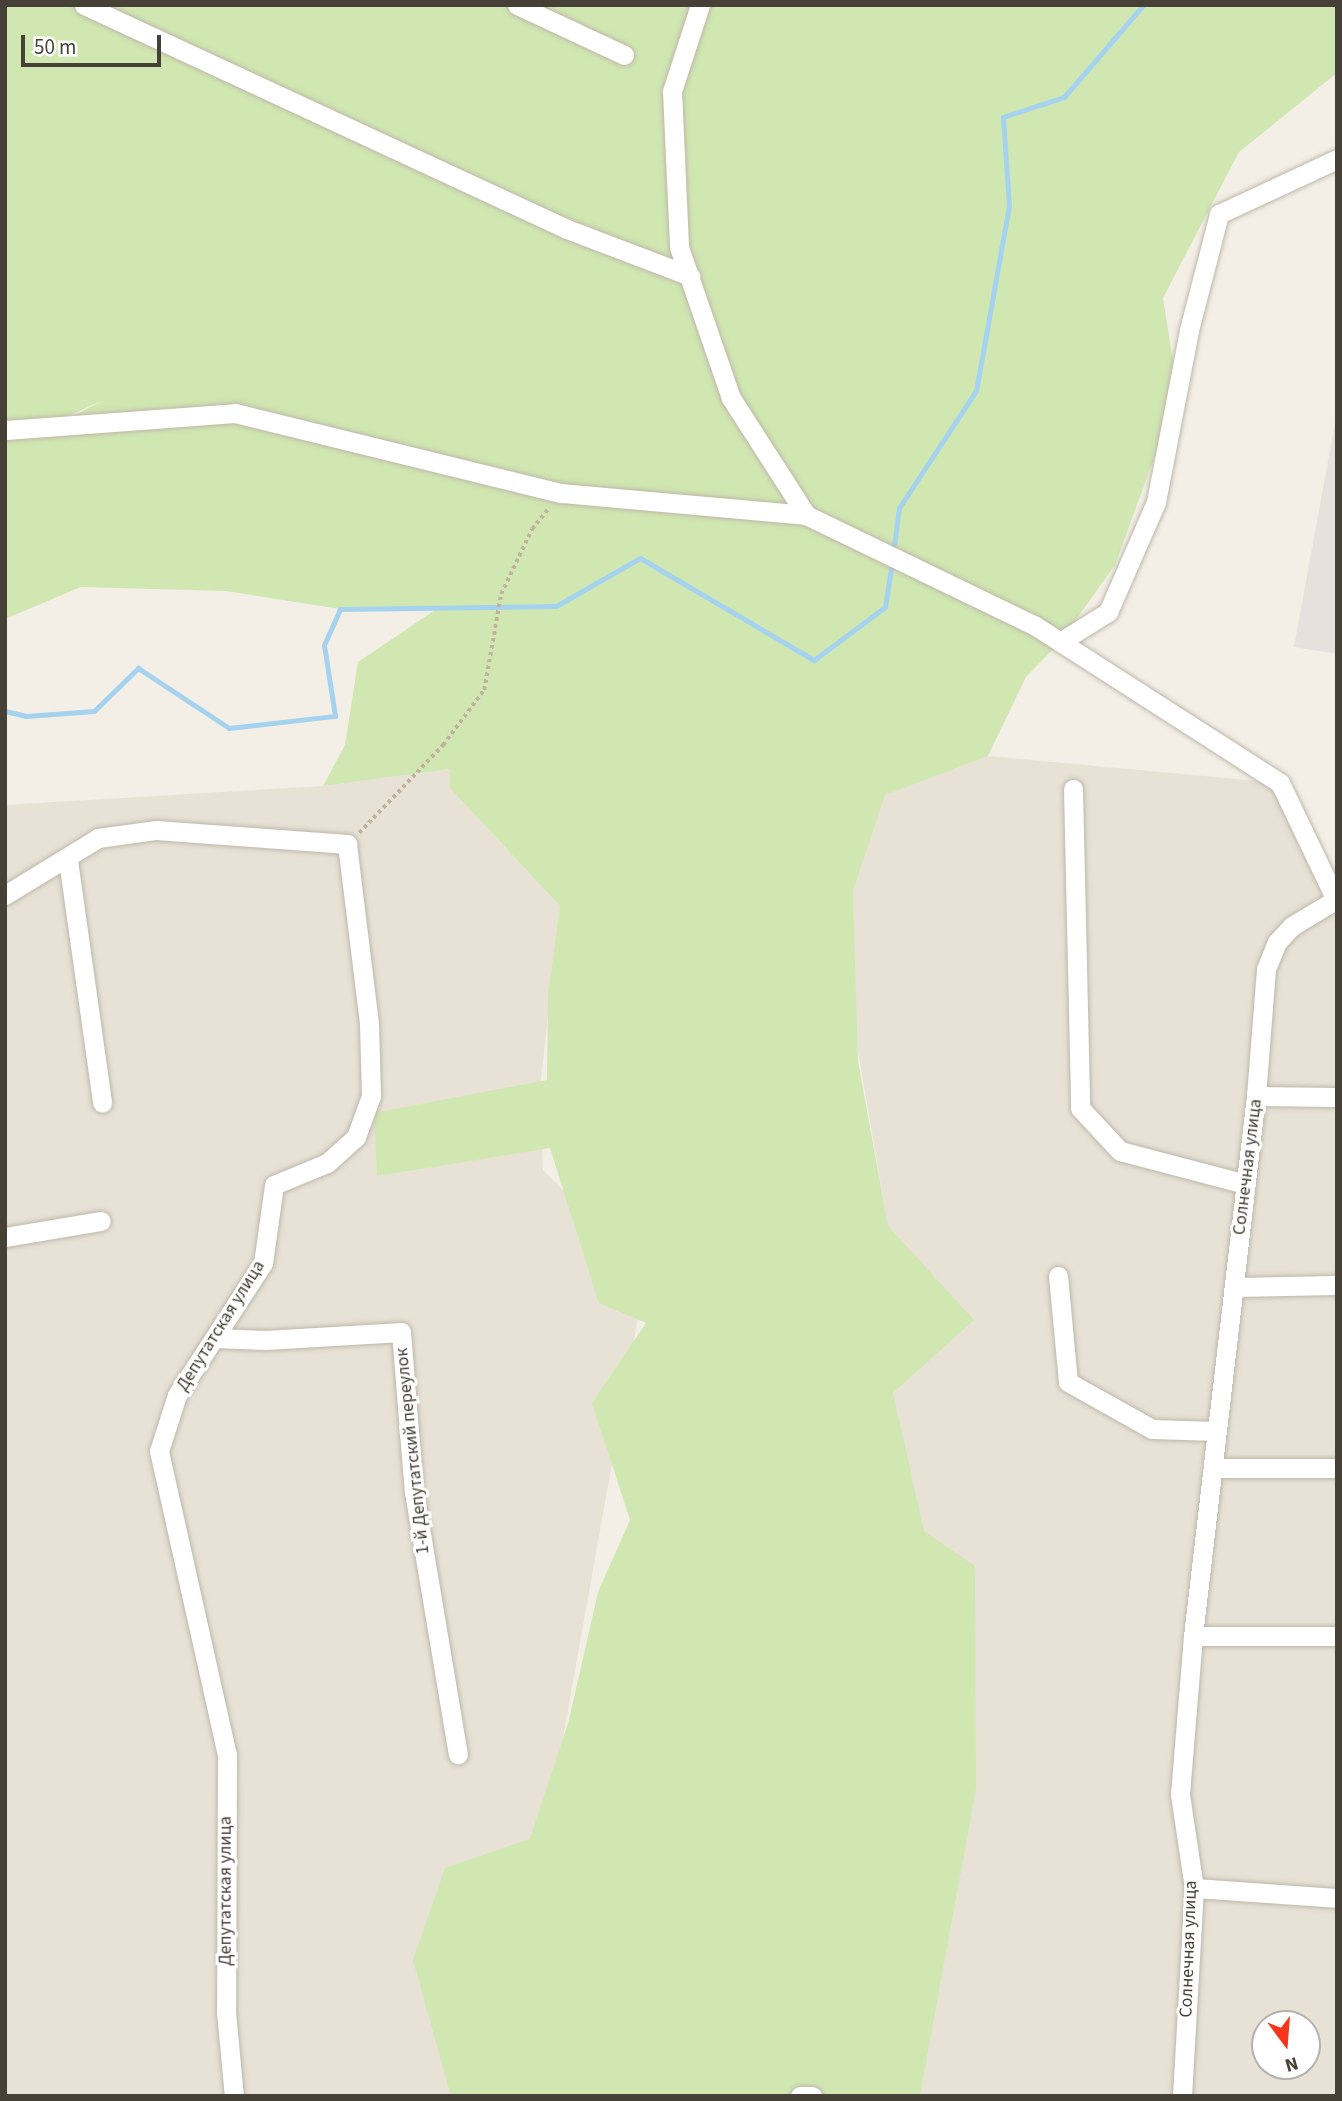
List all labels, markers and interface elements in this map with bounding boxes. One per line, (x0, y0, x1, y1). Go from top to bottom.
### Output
scale bar (24, 21, 164, 65)
text: 50 m (34, 32, 76, 62)
street label: Солнечная улица (1229, 1098, 1267, 1236)
street label: Депутатская улица (172, 1257, 270, 1395)
street label: 1-й Депутатский переулок (391, 1347, 435, 1555)
street label: Депутатская улица (215, 1816, 237, 1966)
street label: Солнечная улица (1176, 1880, 1202, 2018)
north arrow (1251, 2010, 1321, 2080)
text: N (1282, 2049, 1301, 2078)

